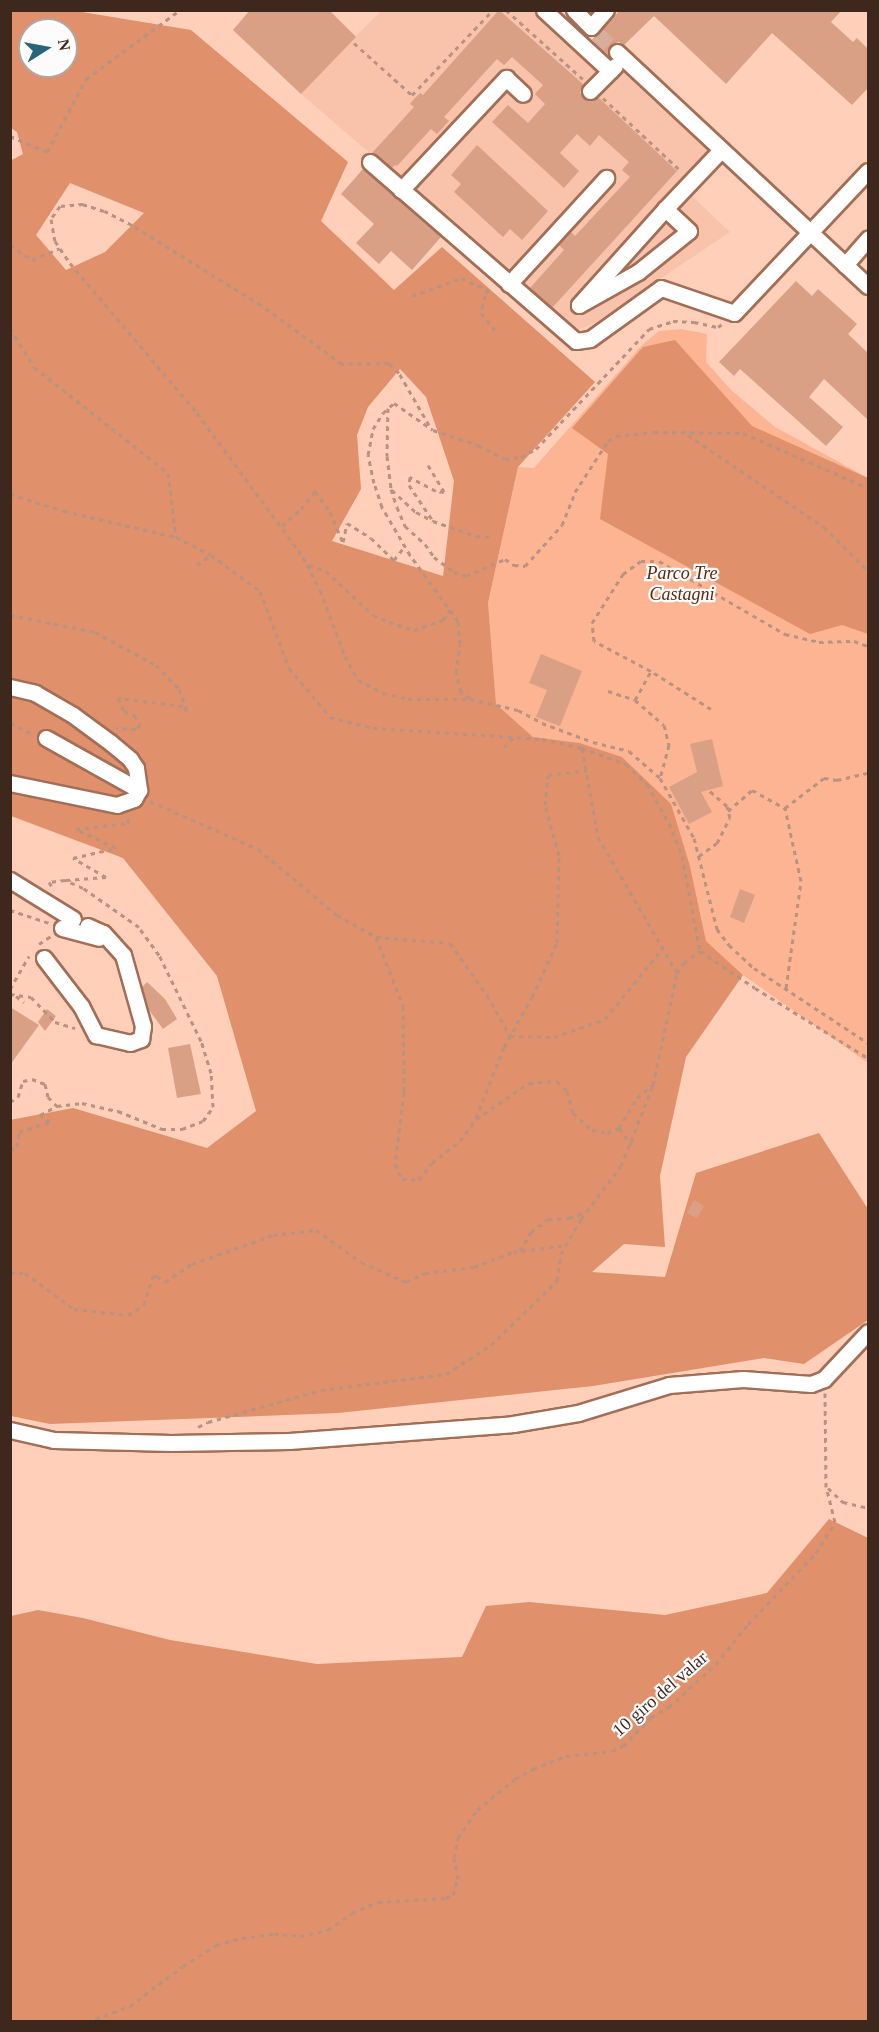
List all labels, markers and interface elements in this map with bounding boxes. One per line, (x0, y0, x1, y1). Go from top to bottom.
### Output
north arrow (18, 18, 78, 78)
text: N (55, 38, 74, 52)
park label: Parco Tre Castagni (646, 563, 718, 606)
street label: 10 giro del valar (608, 1647, 712, 1741)

